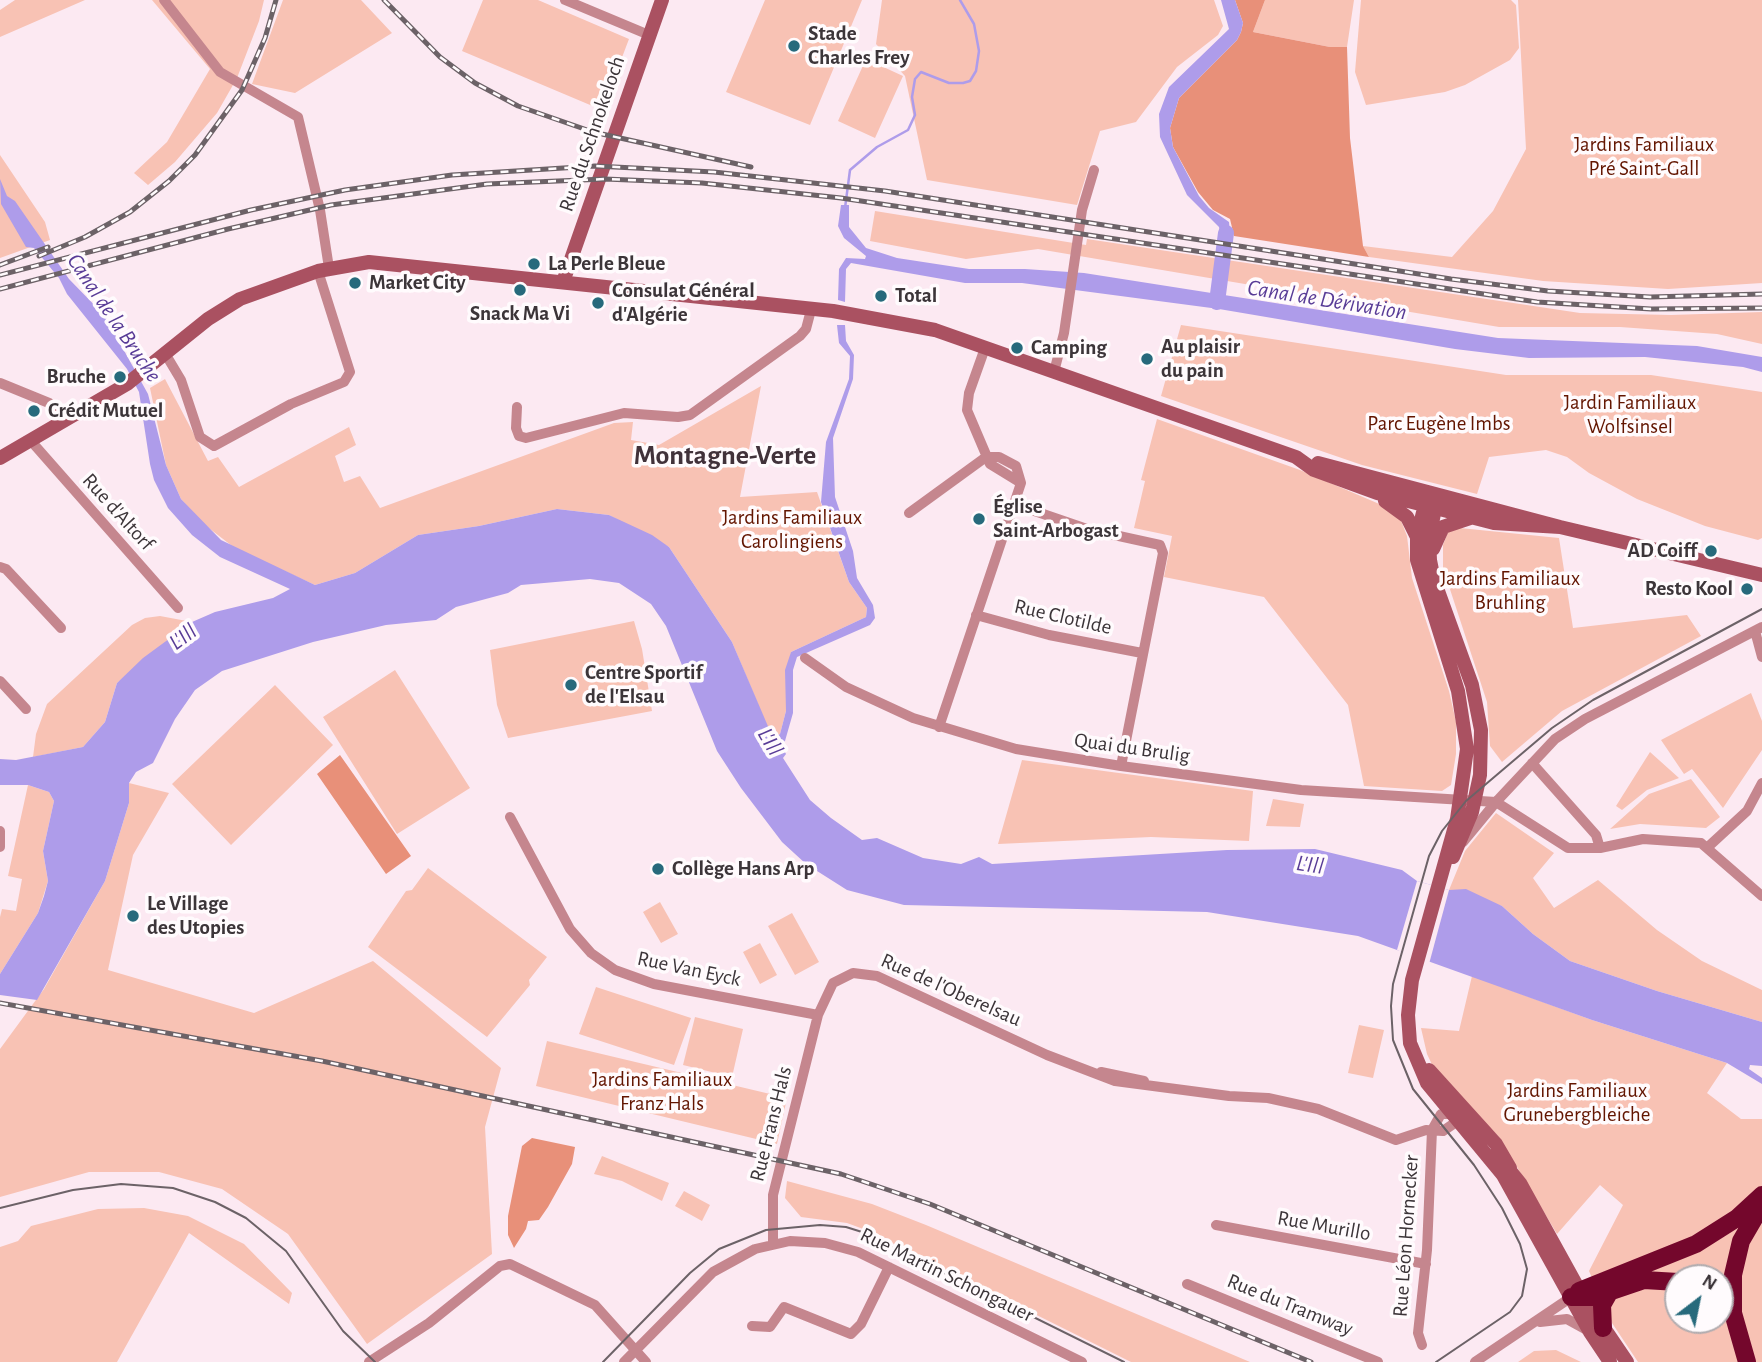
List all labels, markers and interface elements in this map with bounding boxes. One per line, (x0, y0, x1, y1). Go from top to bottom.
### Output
place label: Stade Charles Frey (808, 21, 910, 71)
marker: Stade Charles Frey (786, 38, 802, 54)
street label: Rue du Schnokeloch (554, 53, 630, 215)
park label: Jardins Familiaux Pré Saint-Gall (1574, 132, 1714, 182)
water label: Canal de la Bruche (61, 248, 167, 388)
place label: La Perle Bleue (548, 251, 665, 277)
marker: La Perle Bleue (526, 256, 542, 272)
place label: Market City (369, 270, 466, 296)
water label: Canal de Dérivation (1246, 274, 1408, 326)
marker: Market City (347, 275, 363, 291)
place label: Consulat Général d'Algérie (612, 278, 755, 328)
marker: Snack Ma Vi (512, 282, 528, 298)
place label: Total (895, 283, 937, 309)
marker: Total (873, 288, 889, 304)
marker: Consulat Général d'Algérie (590, 295, 606, 311)
place label: Snack Ma Vi (470, 301, 570, 327)
place label: Au plaisir du pain (1161, 334, 1240, 384)
place label: Camping (1031, 335, 1107, 361)
marker: Camping (1009, 340, 1025, 356)
marker: Au plaisir du pain (1139, 351, 1155, 367)
place label: Bruche (47, 364, 106, 390)
marker: Bruche (112, 369, 128, 385)
park label: Jardin Familiaux Wolfsinsel (1564, 390, 1696, 440)
place label: Crédit Mutuel (48, 398, 163, 424)
marker: Crédit Mutuel (26, 403, 42, 419)
park label: Parc Eugène Imbs (1367, 411, 1511, 437)
district label: Montagne-Verte (634, 439, 816, 473)
street label: Rue d'Altorf (77, 468, 159, 556)
place label: Église Saint-Arbogast (993, 494, 1119, 544)
park label: Jardins Familiaux Carolingiens (722, 505, 862, 555)
marker: Église Saint-Arbogast (971, 511, 987, 527)
place label: AD Coiff (1627, 538, 1697, 564)
marker: AD Coiff (1703, 543, 1719, 559)
park label: Jardins Familiaux Bruhling (1440, 566, 1580, 616)
place label: Resto Kool (1645, 576, 1733, 602)
marker: Resto Kool (1739, 581, 1755, 597)
street label: Rue Clotilde (1012, 594, 1114, 640)
water label: L'Ill (164, 618, 202, 656)
place label: Centre Sportif de l'Elsau (585, 660, 702, 710)
marker: Centre Sportif de l'Elsau (563, 677, 579, 693)
water label: L'Ill (751, 723, 789, 761)
street label: Quai du Brulig (1073, 727, 1191, 769)
water label: L'Ill (1294, 849, 1326, 881)
place label: Collège Hans Arp (672, 856, 814, 882)
marker: Collège Hans Arp (650, 861, 666, 877)
place label: Le Village des Utopies (147, 891, 244, 941)
marker: Le Village des Utopies (125, 908, 141, 924)
street label: Rue Van Eyck (635, 946, 743, 992)
street label: Rue de l'Oberelsau (877, 948, 1025, 1032)
street label: Rue Frans Hals (744, 1064, 798, 1184)
park label: Jardins Familiaux Franz Hals (592, 1067, 732, 1117)
park label: Jardins Familiaux Grunebergbleiche (1504, 1078, 1650, 1128)
street label: Rue Léon Hornecker (1388, 1154, 1424, 1318)
street label: Rue Murillo (1275, 1205, 1373, 1247)
street label: Rue Martin Schongauer (856, 1222, 1038, 1328)
north arrow (1664, 1264, 1734, 1334)
street label: Rue du Tramway (1223, 1268, 1357, 1342)
text: N (1699, 1271, 1720, 1294)

